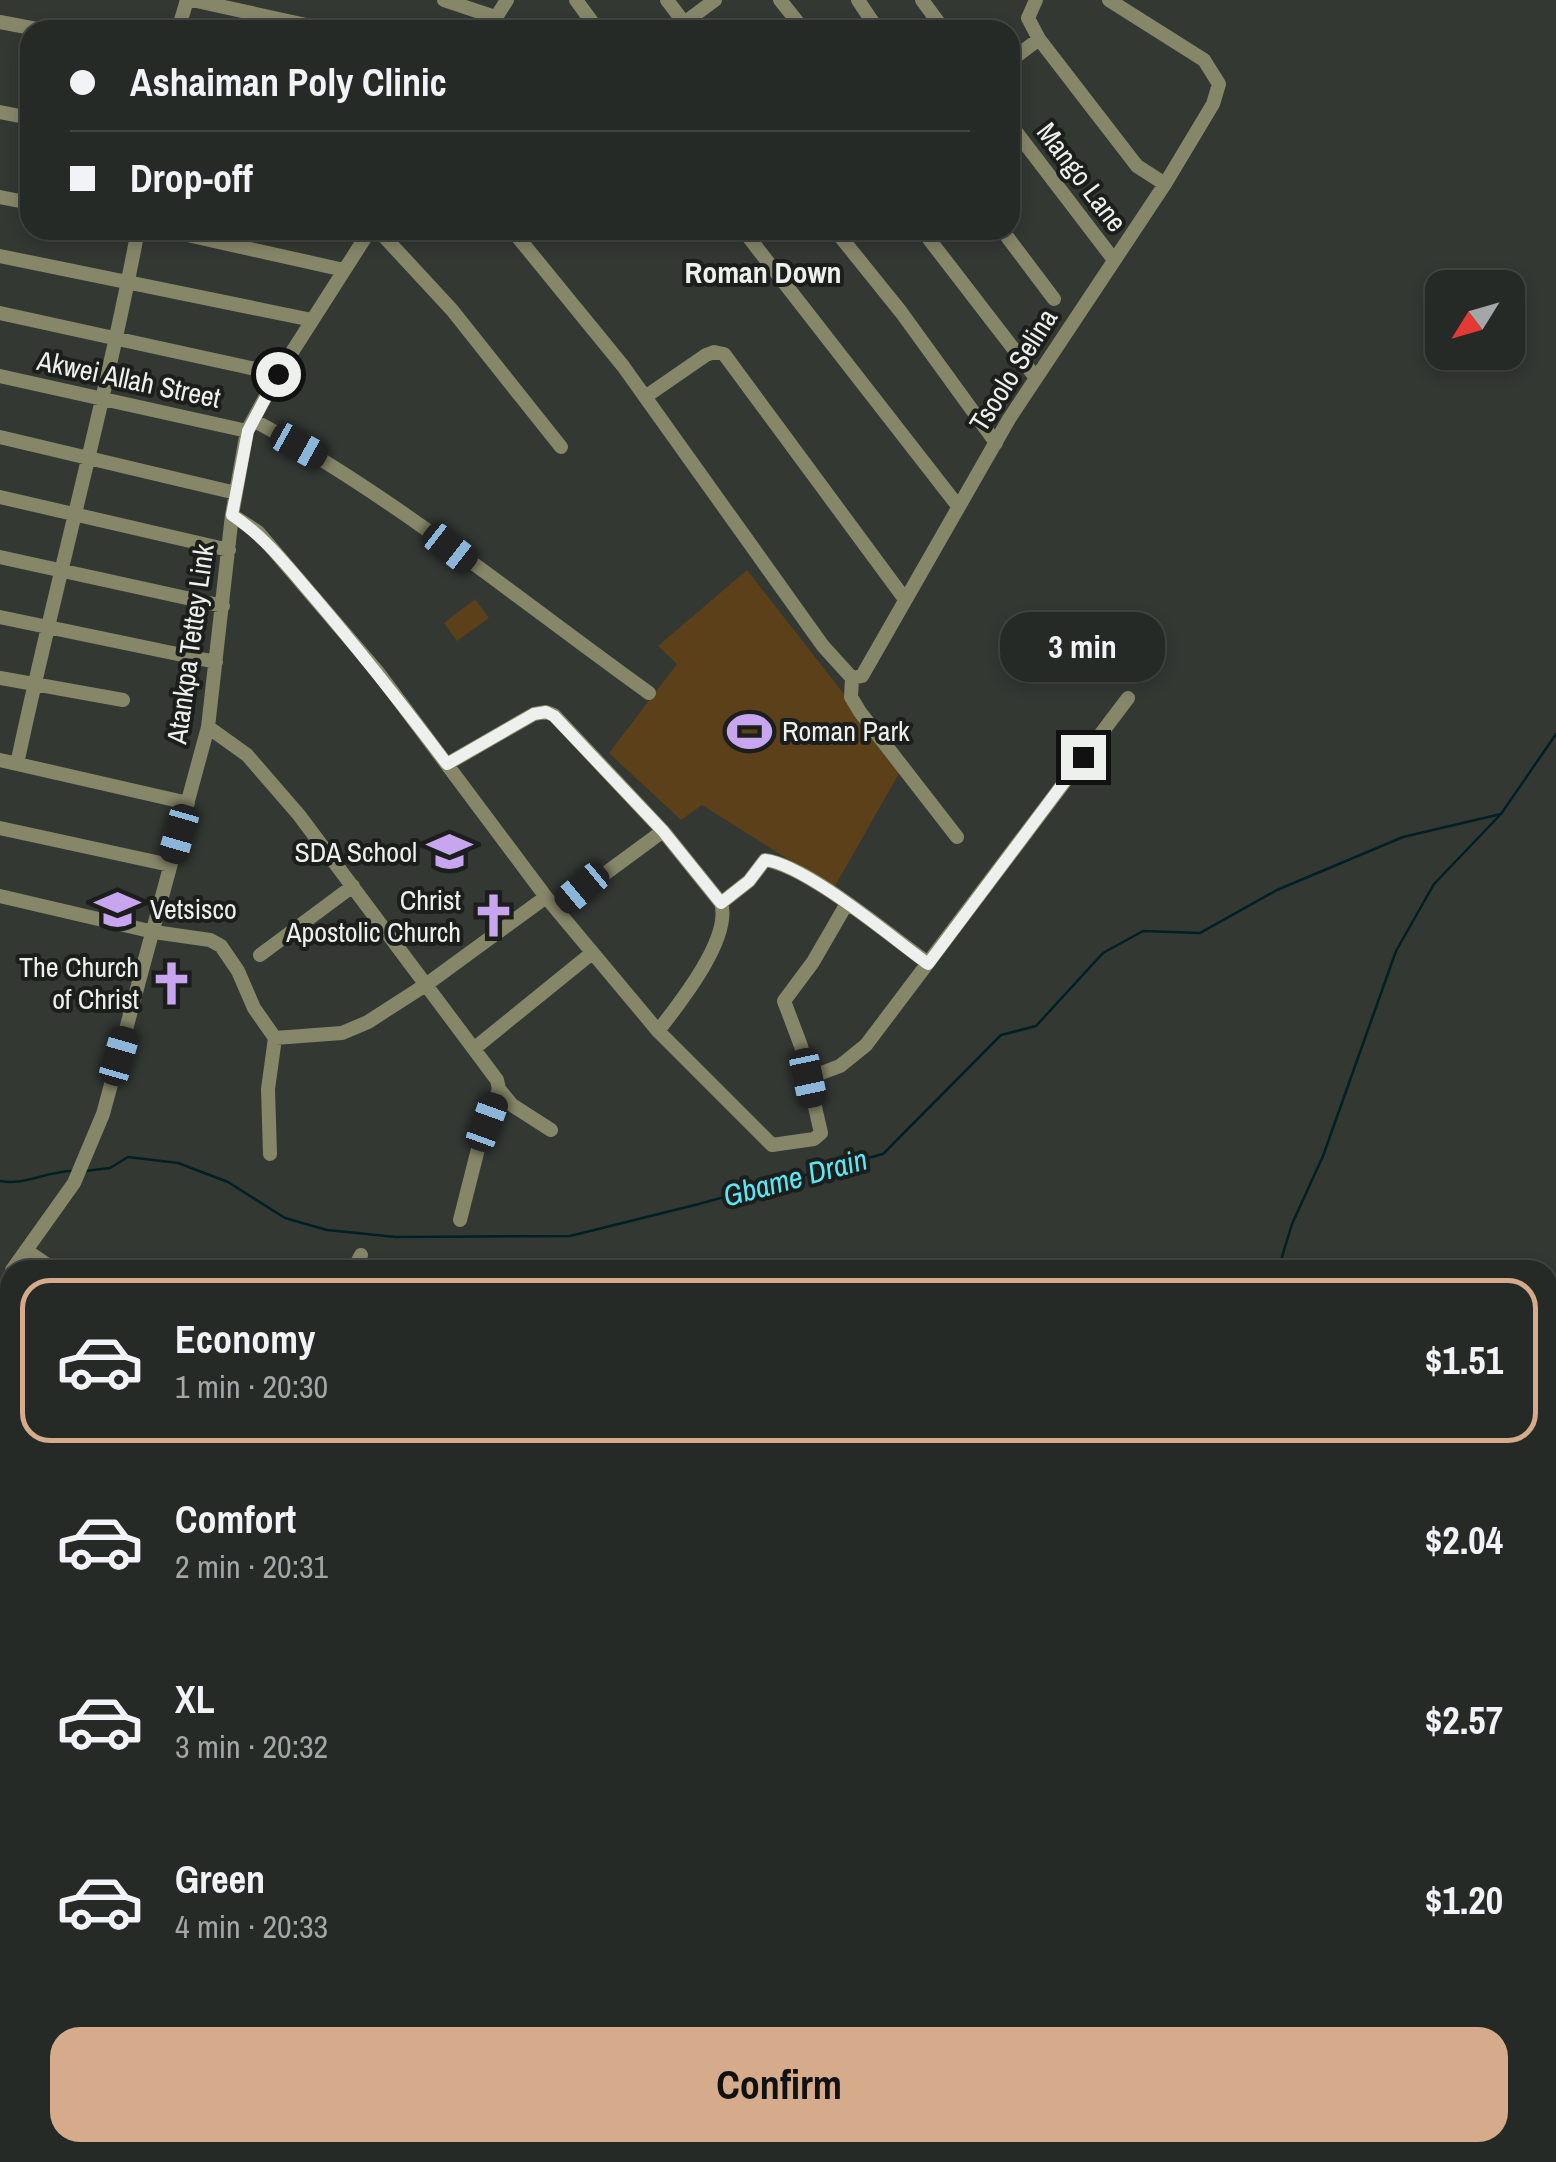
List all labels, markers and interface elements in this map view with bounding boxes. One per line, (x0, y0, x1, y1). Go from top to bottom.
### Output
text: Ashaiman Poly Clinic (130, 57, 447, 108)
street label: Mango Lane (1028, 115, 1136, 239)
text: Drop-off (130, 153, 253, 204)
district label: Roman Down (684, 252, 842, 292)
north arrow (1425, 270, 1525, 370)
map controls (1425, 270, 1525, 370)
street label: Tsoolo Selina (960, 301, 1066, 439)
street label: Akwei Allah Street (33, 341, 224, 417)
route start (256, 352, 301, 397)
car (265, 418, 333, 474)
car (417, 518, 483, 578)
street label: Atankpa Tettey Link (157, 541, 223, 747)
callout: 3 min (1000, 612, 1166, 682)
text: 3 min (1048, 625, 1117, 668)
sports icon: Roman Park (725, 707, 773, 755)
place label: Roman Park (782, 712, 910, 750)
route end (1061, 735, 1106, 780)
car (156, 801, 202, 867)
school or university icon: SDA School (426, 828, 474, 876)
place label: SDA School (294, 833, 417, 871)
car (549, 857, 615, 919)
place label: Christ Apostolic Church (285, 881, 461, 951)
school or university icon: Vetsisco (93, 885, 141, 933)
place label: Vetsisco (150, 890, 237, 928)
church icon: Christ Apostolic Church (470, 892, 518, 940)
place label: The Church of Christ (19, 948, 139, 1018)
church icon: The Church of Christ (148, 959, 196, 1007)
car (96, 1023, 142, 1089)
car (787, 1046, 829, 1110)
car (463, 1089, 511, 1155)
water label: Gbame Drain (719, 1139, 871, 1215)
text: Economy (175, 1314, 315, 1365)
icon: car (55, 1316, 145, 1406)
text: $1.51 (1425, 1335, 1503, 1386)
text: 1 min · 20:30 (175, 1365, 328, 1408)
text: Comfort (175, 1494, 296, 1545)
icon: car (55, 1496, 145, 1586)
text: $2.04 (1425, 1515, 1503, 1566)
text: 2 min · 20:31 (175, 1545, 328, 1588)
text: XL (175, 1674, 215, 1725)
icon: car (55, 1676, 145, 1766)
text: $2.57 (1425, 1695, 1503, 1746)
text: 3 min · 20:32 (175, 1725, 328, 1768)
text: Green (175, 1854, 265, 1905)
icon: car (55, 1856, 145, 1946)
text: $1.20 (1425, 1875, 1503, 1926)
text: 4 min · 20:33 (175, 1905, 328, 1948)
button: Confirm (50, 2027, 1508, 2142)

